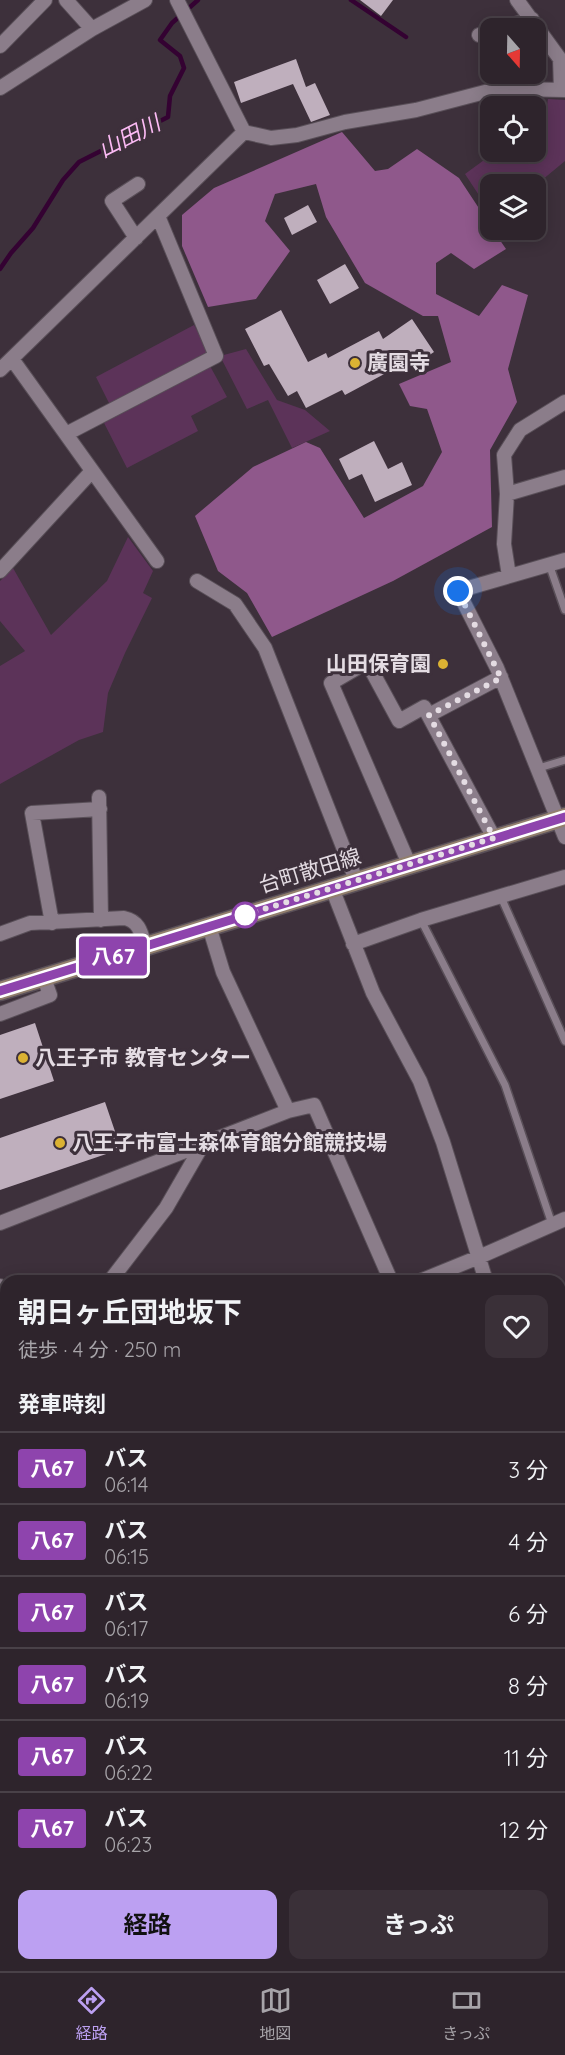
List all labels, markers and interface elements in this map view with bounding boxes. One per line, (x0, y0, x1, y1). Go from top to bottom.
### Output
north arrow (480, 18, 546, 84)
map controls (480, 18, 546, 240)
button: locate (480, 96, 546, 162)
water label: 山田川 (93, 108, 167, 163)
button: layers (480, 174, 546, 240)
place label: 廣園寺 (367, 349, 430, 375)
marker: 廣園寺 (348, 356, 362, 370)
your location (443, 576, 473, 606)
place label: 山田保育園 (326, 650, 431, 676)
marker: 山田保育園 (436, 657, 450, 671)
street label: 台町散田線 (256, 842, 364, 898)
unlabelled marker (232, 902, 258, 928)
line badge: 八67 (78, 936, 148, 976)
text: 八67 (91, 943, 135, 969)
place label: 八王子市 教育センター (35, 1044, 251, 1070)
marker: 八王子市 教育センター (16, 1051, 30, 1065)
place label: 八王子市富士森体育館分館競技場 (72, 1129, 387, 1155)
marker: 八王子市富士森体育館分館競技場 (53, 1136, 67, 1150)
text: 朝日ヶ丘団地坂下 (18, 1294, 242, 1329)
button: heart (485, 1295, 548, 1358)
text: 徒歩 · 4 分 · 250 m (18, 1337, 181, 1362)
text: 発車時刻 (18, 1390, 106, 1418)
text: バス (104, 1444, 148, 1472)
text: 八67 (30, 1455, 74, 1481)
text: 3 分 (508, 1456, 548, 1484)
text: 06:14 (104, 1472, 148, 1497)
text: バス (104, 1516, 148, 1544)
text: 八67 (30, 1527, 74, 1553)
text: 4 分 (508, 1528, 548, 1556)
text: 06:15 (104, 1544, 149, 1569)
text: バス (104, 1588, 148, 1616)
text: 八67 (30, 1599, 74, 1625)
text: 6 分 (508, 1600, 548, 1628)
text: 06:17 (104, 1616, 148, 1641)
text: バス (104, 1660, 148, 1688)
text: 八67 (30, 1671, 74, 1697)
text: 8 分 (508, 1672, 548, 1700)
text: 06:19 (104, 1688, 149, 1713)
text: バス (104, 1732, 148, 1760)
text: 八67 (30, 1743, 74, 1769)
text: 11 分 (504, 1744, 548, 1772)
text: 06:22 (104, 1760, 153, 1785)
text: バス (104, 1804, 148, 1832)
text: 八67 (30, 1815, 74, 1841)
text: 12 分 (500, 1816, 548, 1844)
text: 06:23 (104, 1832, 152, 1857)
button: 経路 (18, 1890, 277, 1959)
button: きっぷ (289, 1890, 548, 1959)
tab: 経路 (75, 1984, 108, 2044)
tab: 地図 (259, 1984, 292, 2044)
tab: きっぷ (442, 1984, 490, 2044)

